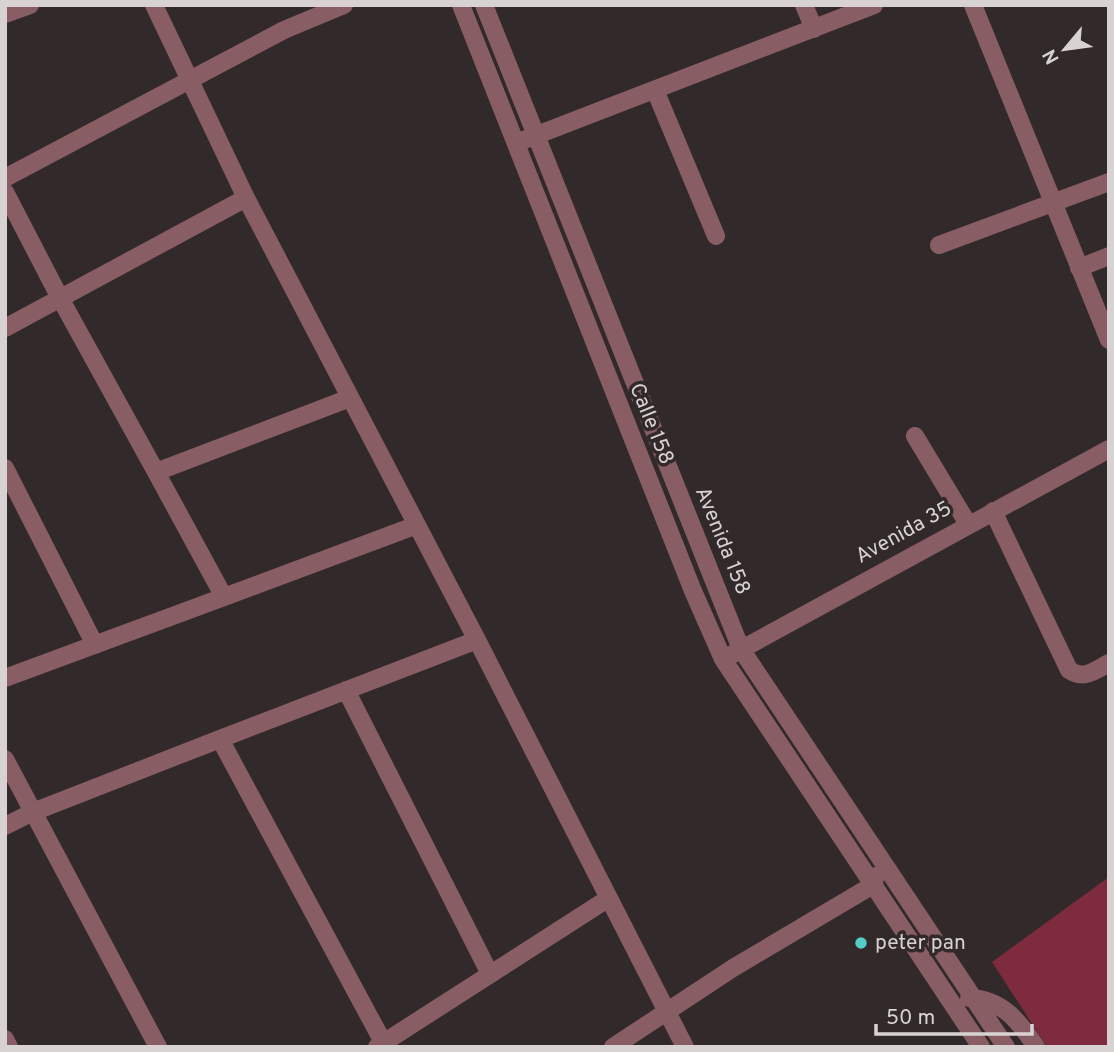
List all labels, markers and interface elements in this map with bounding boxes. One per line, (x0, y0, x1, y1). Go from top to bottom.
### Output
north arrow (1030, 14, 1100, 84)
text: N (1038, 44, 1066, 68)
street label: Calle 158 (622, 379, 680, 469)
street label: Avenida 158 (688, 483, 756, 599)
street label: Avenida 35 (851, 495, 957, 571)
place label: peter pan (875, 930, 966, 957)
marker: peter pan (853, 935, 869, 951)
scale bar (876, 992, 1032, 1036)
text: 50 m (886, 1005, 935, 1032)

